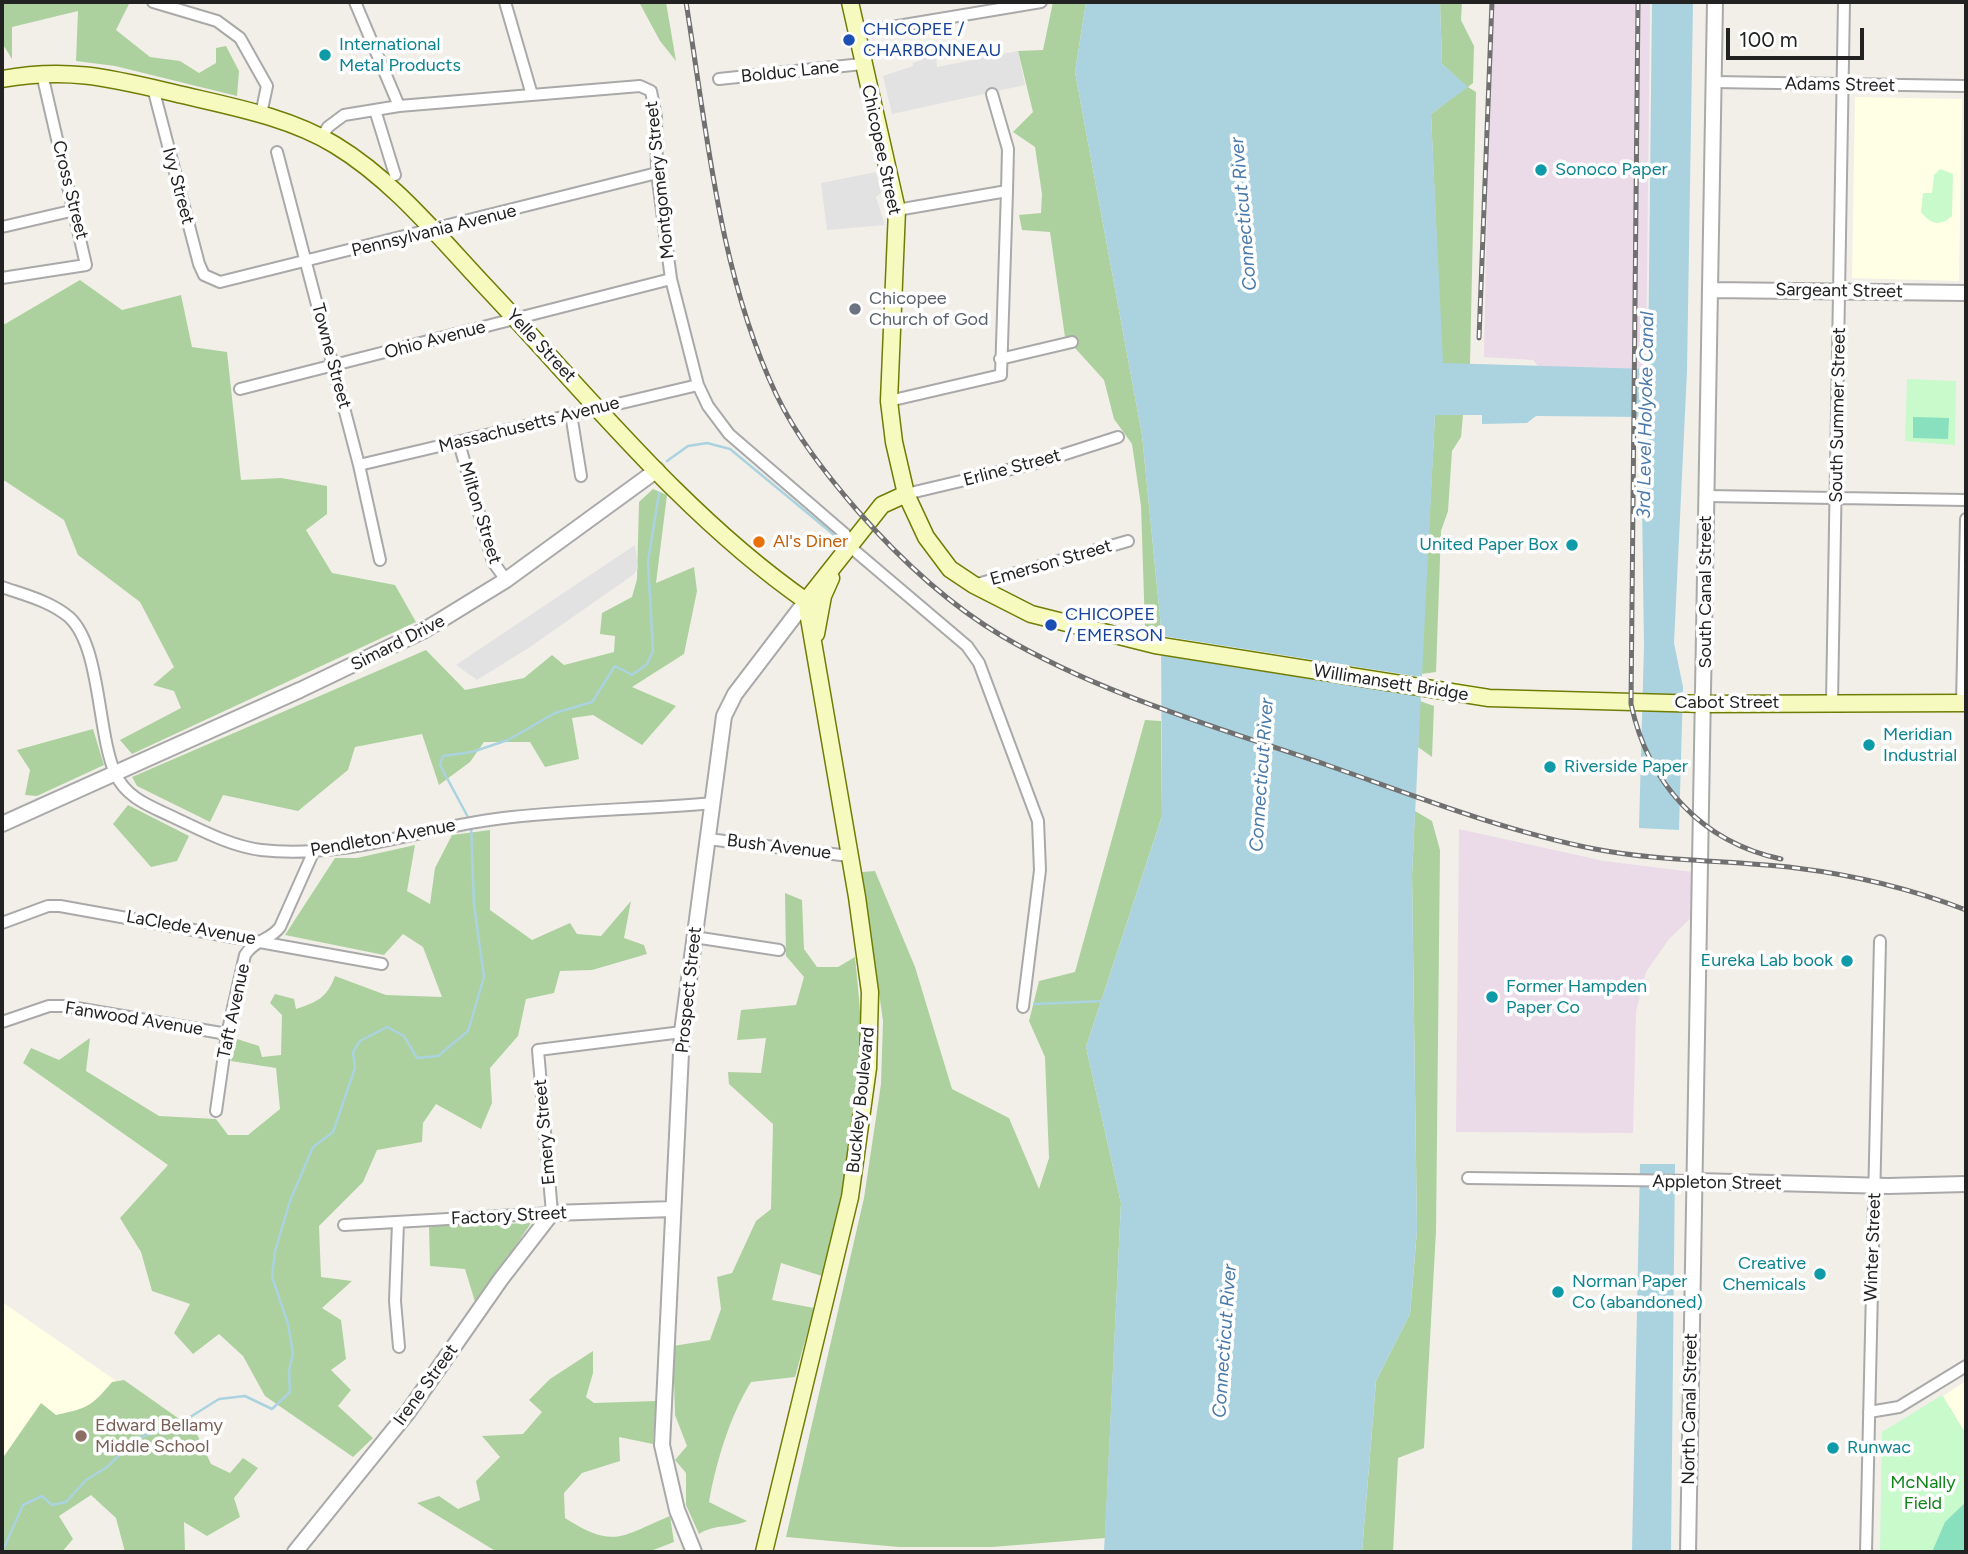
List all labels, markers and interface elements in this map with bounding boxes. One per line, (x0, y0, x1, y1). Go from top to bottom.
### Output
scale bar (1730, 14, 1868, 58)
place label: CHICOPEE / CHARBONNEAU (863, 19, 1001, 61)
text: 100 m (1739, 27, 1798, 52)
marker: CHICOPEE / CHARBONNEAU (841, 32, 857, 48)
place label: International Metal Products (339, 34, 461, 76)
marker: International Metal Products (317, 47, 333, 63)
street label: Bolduc Lane (740, 56, 840, 88)
street label: Adams Street (1785, 73, 1895, 97)
street label: Chicopee Street (857, 83, 905, 217)
street label: Montgomery Street (641, 100, 679, 260)
water label: Connecticut River (1226, 136, 1262, 292)
street label: Cross Street (47, 138, 93, 242)
street label: Ivy Street (157, 145, 199, 227)
place label: Sonoco Paper (1555, 159, 1668, 181)
marker: Sonoco Paper (1533, 162, 1549, 178)
street label: Pennsylvania Avenue (349, 200, 519, 262)
street label: Sargeant Street (1775, 279, 1903, 303)
place label: Chicopee Church of God (869, 288, 989, 330)
street label: Towne Street (307, 301, 355, 411)
marker: Chicopee Church of God (847, 301, 863, 317)
street label: Yelle Street (502, 305, 580, 387)
water label: 3rd Level Holyoke Canal (1633, 311, 1659, 519)
street label: Ohio Avenue (382, 316, 488, 364)
street label: South Summer Street (1826, 327, 1850, 503)
street label: Massachusetts Avenue (436, 392, 622, 458)
street label: Erline Street (961, 445, 1063, 491)
street label: Milton Street (454, 459, 506, 567)
street label: South Canal Street (1695, 515, 1717, 669)
place label: Al's Diner (773, 531, 848, 553)
marker: Al's Diner (751, 534, 767, 550)
place label: United Paper Box (1419, 534, 1558, 556)
street label: Emerson Street (988, 535, 1114, 591)
marker: United Paper Box (1564, 537, 1580, 553)
place label: CHICOPEE / EMERSON (1065, 604, 1163, 646)
street label: Simard Drive (347, 610, 449, 676)
marker: CHICOPEE / EMERSON (1043, 617, 1059, 633)
street label: Willimansett Bridge (1312, 660, 1470, 706)
street label: Cabot Street (1675, 692, 1779, 714)
water label: Connecticut River (1245, 697, 1279, 853)
place label: Meridian Industrial (1883, 724, 1957, 766)
marker: Meridian Industrial (1861, 737, 1877, 753)
place label: Riverside Paper (1564, 756, 1688, 778)
marker: Riverside Paper (1542, 759, 1558, 775)
street label: Pendleton Avenue (309, 815, 457, 861)
street label: Bush Avenue (726, 830, 832, 864)
street label: LaClede Avenue (125, 906, 257, 950)
street label: Prospect Street (672, 926, 706, 1054)
place label: Eureka Lab book (1701, 950, 1833, 972)
marker: Eureka Lab book (1839, 953, 1855, 969)
street label: Taft Avenue (213, 961, 255, 1061)
place label: Former Hampden Paper Co (1506, 976, 1647, 1018)
marker: Former Hampden Paper Co (1484, 989, 1500, 1005)
street label: Fanwood Avenue (63, 997, 205, 1041)
street label: Buckley Boulevard (843, 1026, 879, 1174)
street label: Emery Street (530, 1078, 560, 1186)
street label: Appleton Street (1652, 1171, 1782, 1195)
street label: Winter Street (1860, 1192, 1886, 1302)
street label: Factory Street (450, 1202, 568, 1230)
place label: Creative Chemicals (1722, 1253, 1806, 1296)
water label: Connecticut River (1208, 1263, 1242, 1419)
marker: Creative Chemicals (1812, 1266, 1828, 1282)
place label: Norman Paper Co (abandoned) (1572, 1271, 1703, 1314)
marker: Norman Paper Co (abandoned) (1550, 1284, 1566, 1300)
street label: North Canal Street (1678, 1333, 1702, 1485)
street label: Irene Street (389, 1340, 463, 1430)
place label: Edward Bellamy Middle School (95, 1415, 223, 1458)
marker: Edward Bellamy Middle School (73, 1428, 89, 1444)
place label: Runwac (1847, 1437, 1911, 1459)
marker: Runwac (1825, 1440, 1841, 1456)
park label: McNally Field (1890, 1472, 1956, 1514)

